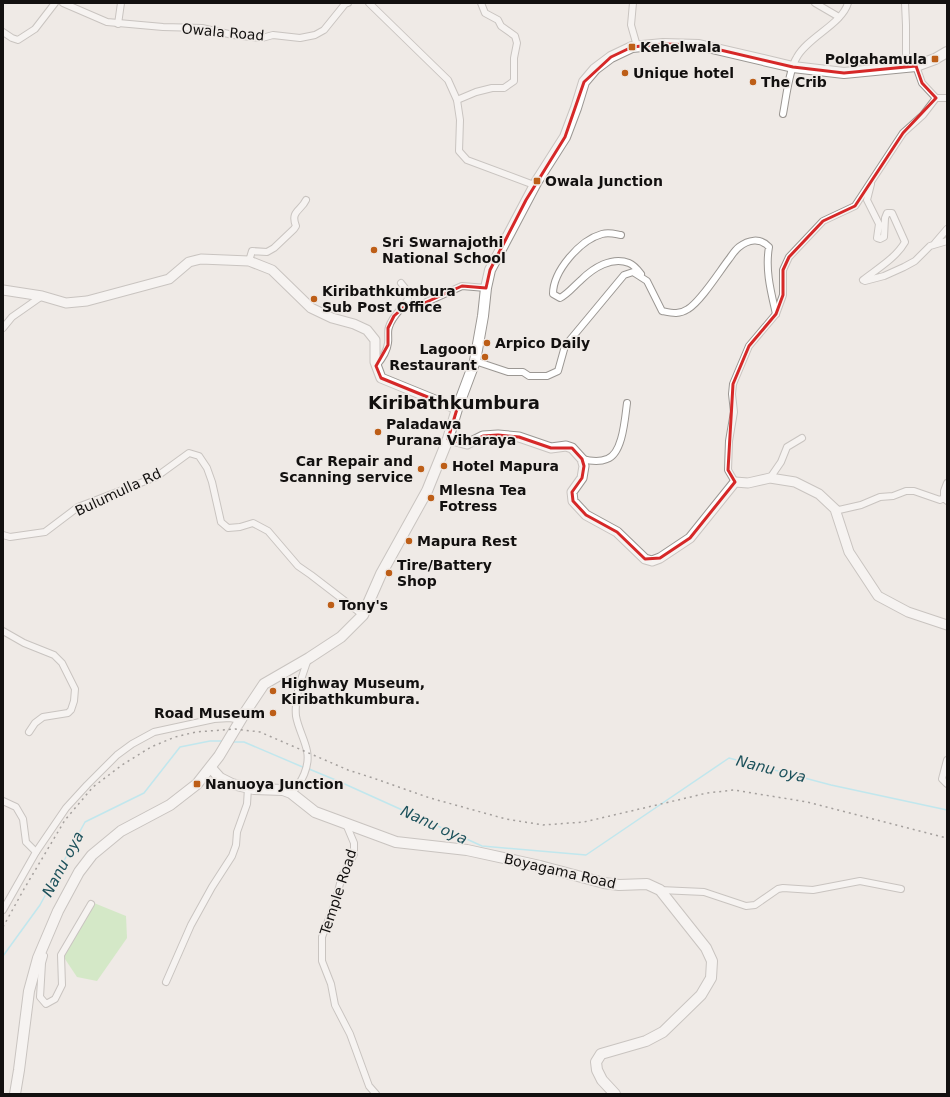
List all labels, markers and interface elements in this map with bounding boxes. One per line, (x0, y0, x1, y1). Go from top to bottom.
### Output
street label: Owala Road (181, 20, 265, 44)
place label: Kehelwala (640, 39, 721, 55)
marker: Kehelwala (627, 42, 637, 52)
place label: Polgahamula (825, 51, 927, 67)
marker: Polgahamula (930, 54, 940, 64)
place label: Unique hotel (633, 65, 734, 81)
marker: Unique hotel (620, 68, 630, 78)
place label: The Crib (761, 74, 827, 90)
marker: The Crib (748, 77, 758, 87)
place label: Owala Junction (545, 173, 663, 189)
marker: Owala Junction (532, 176, 542, 186)
place label: Sri Swarnajothi National School (382, 234, 506, 266)
marker: Sri Swarnajothi National School (369, 245, 379, 255)
place label: Kiribathkumbura Sub Post Office (322, 283, 456, 315)
marker: Kiribathkumbura Sub Post Office (309, 294, 319, 304)
place label: Arpico Daily (495, 335, 590, 351)
marker: Arpico Daily (482, 338, 492, 348)
place label: Lagoon Restaurant (389, 341, 477, 373)
marker: Lagoon Restaurant (480, 352, 490, 362)
district label: Kiribathkumbura (368, 392, 540, 413)
place label: Paladawa Purana Viharaya (386, 416, 516, 448)
marker: Paladawa Purana Viharaya (373, 427, 383, 437)
place label: Car Repair and Scanning service (279, 453, 413, 485)
place label: Hotel Mapura (452, 458, 559, 474)
marker: Hotel Mapura (439, 461, 449, 471)
marker: Car Repair and Scanning service (416, 464, 426, 474)
street label: Bulumulla Rd (72, 465, 164, 519)
place label: Mlesna Tea Fotress (439, 482, 526, 514)
marker: Mlesna Tea Fotress (426, 493, 436, 503)
place label: Mapura Rest (417, 533, 517, 549)
marker: Mapura Rest (404, 536, 414, 546)
place label: Tire/Battery Shop (397, 557, 492, 589)
marker: Tire/Battery Shop (384, 568, 394, 578)
place label: Tony's (339, 597, 388, 613)
marker: Tony's (326, 600, 336, 610)
place label: Highway Museum, Kiribathkumbura. (281, 675, 425, 707)
marker: Highway Museum, Kiribathkumbura. (268, 686, 278, 696)
place label: Road Museum (154, 705, 265, 721)
marker: Road Museum (268, 708, 278, 718)
water label: Nanu oya (734, 752, 808, 786)
place label: Nanuoya Junction (205, 776, 344, 792)
marker: Nanuoya Junction (192, 779, 202, 789)
water label: Nanu oya (398, 802, 470, 848)
water label: Nanu oya (38, 828, 88, 900)
street label: Temple Road (316, 847, 359, 938)
street label: Boyagama Road (503, 850, 617, 892)

